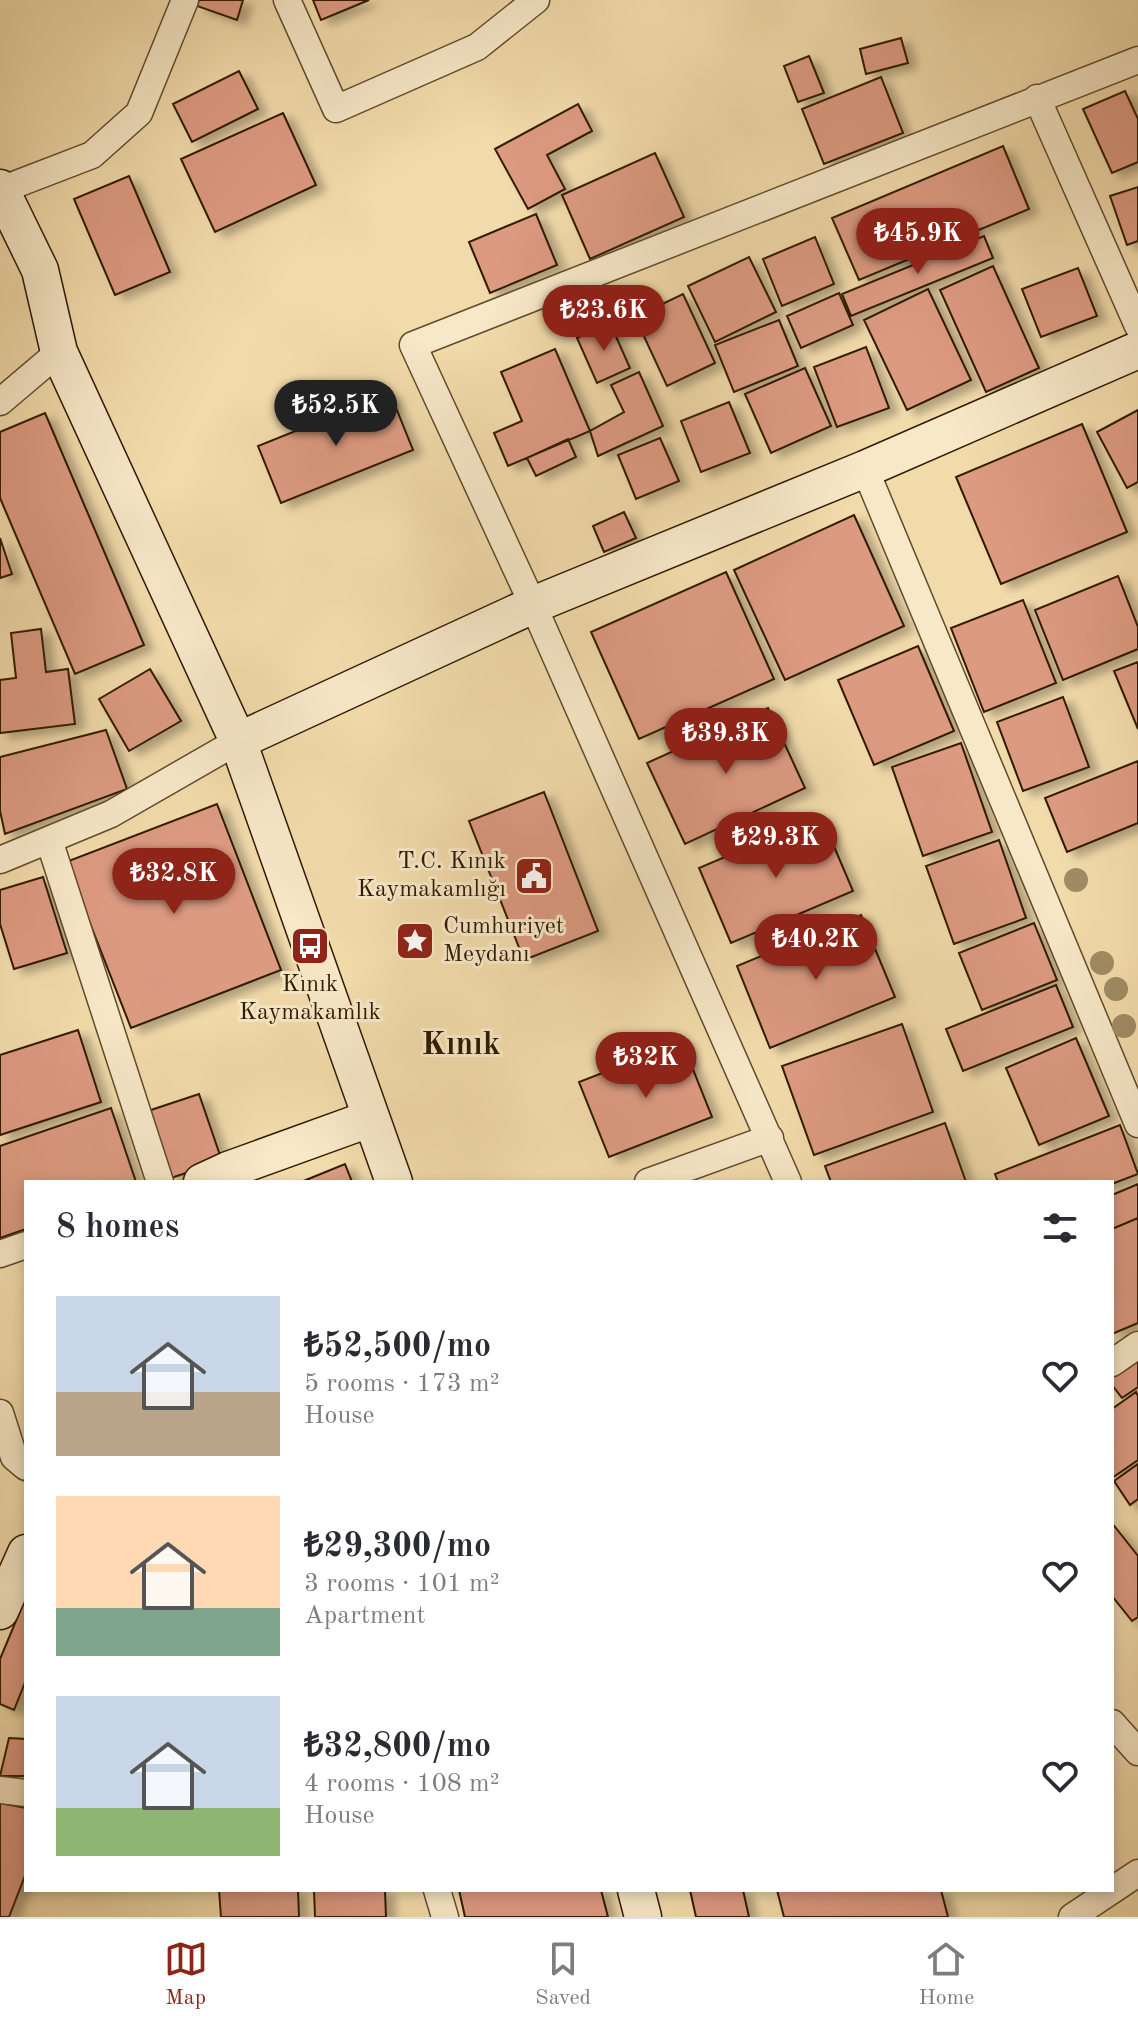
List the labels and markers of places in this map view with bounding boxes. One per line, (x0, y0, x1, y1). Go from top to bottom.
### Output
pin: ₺45.9K (853, 208, 983, 276)
pin: ₺23.6K (539, 285, 669, 353)
pin: ₺52.5K (271, 380, 401, 448)
pin: ₺39.3K (661, 708, 791, 776)
pin: ₺29.3K (711, 812, 841, 880)
pin: ₺32.8K (109, 848, 239, 916)
place label: T.C. Kınık Kaymakamlığı (357, 850, 506, 902)
public building icon: T.C. Kınık Kaymakamlığı (513, 855, 555, 897)
pin: ₺40.2K (751, 914, 881, 982)
place label: Cumhuriyet Meydanı (443, 915, 564, 967)
place icon: Cumhuriyet Meydanı (394, 920, 436, 962)
bus stop icon: Kınık Kaymakamlık (289, 925, 331, 967)
place label: Kınık Kaymakamlık (239, 973, 381, 1025)
pin: ₺32K (599, 1032, 693, 1100)

